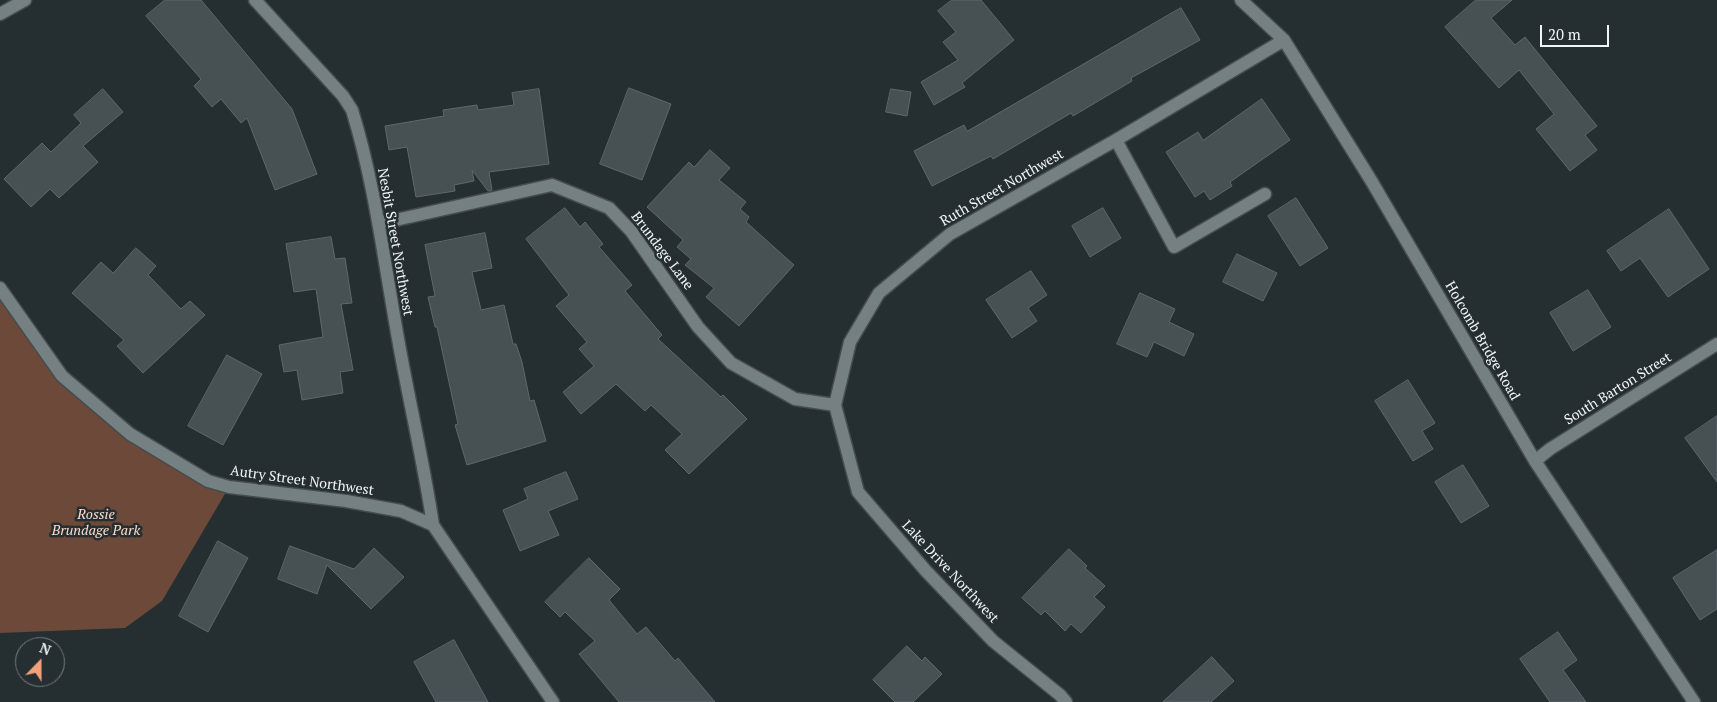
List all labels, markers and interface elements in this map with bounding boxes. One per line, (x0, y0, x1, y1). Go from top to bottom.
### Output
scale bar (1542, 15, 1611, 47)
text: 20 m (1548, 24, 1581, 44)
street label: Ruth Street Northwest (937, 146, 1067, 230)
street label: Nesbit Street Northwest (374, 167, 416, 317)
street label: Brundage Lane (627, 209, 697, 293)
street label: Holcomb Bridge Road (1441, 279, 1523, 403)
street label: South Barton Street (1561, 349, 1675, 429)
street label: Autry Street Northwest (229, 463, 375, 499)
park label: Rossie Brundage Park (52, 507, 140, 540)
street label: Lake Drive Northwest (898, 517, 1002, 627)
north arrow (15, 637, 65, 687)
text: N (37, 638, 54, 659)

